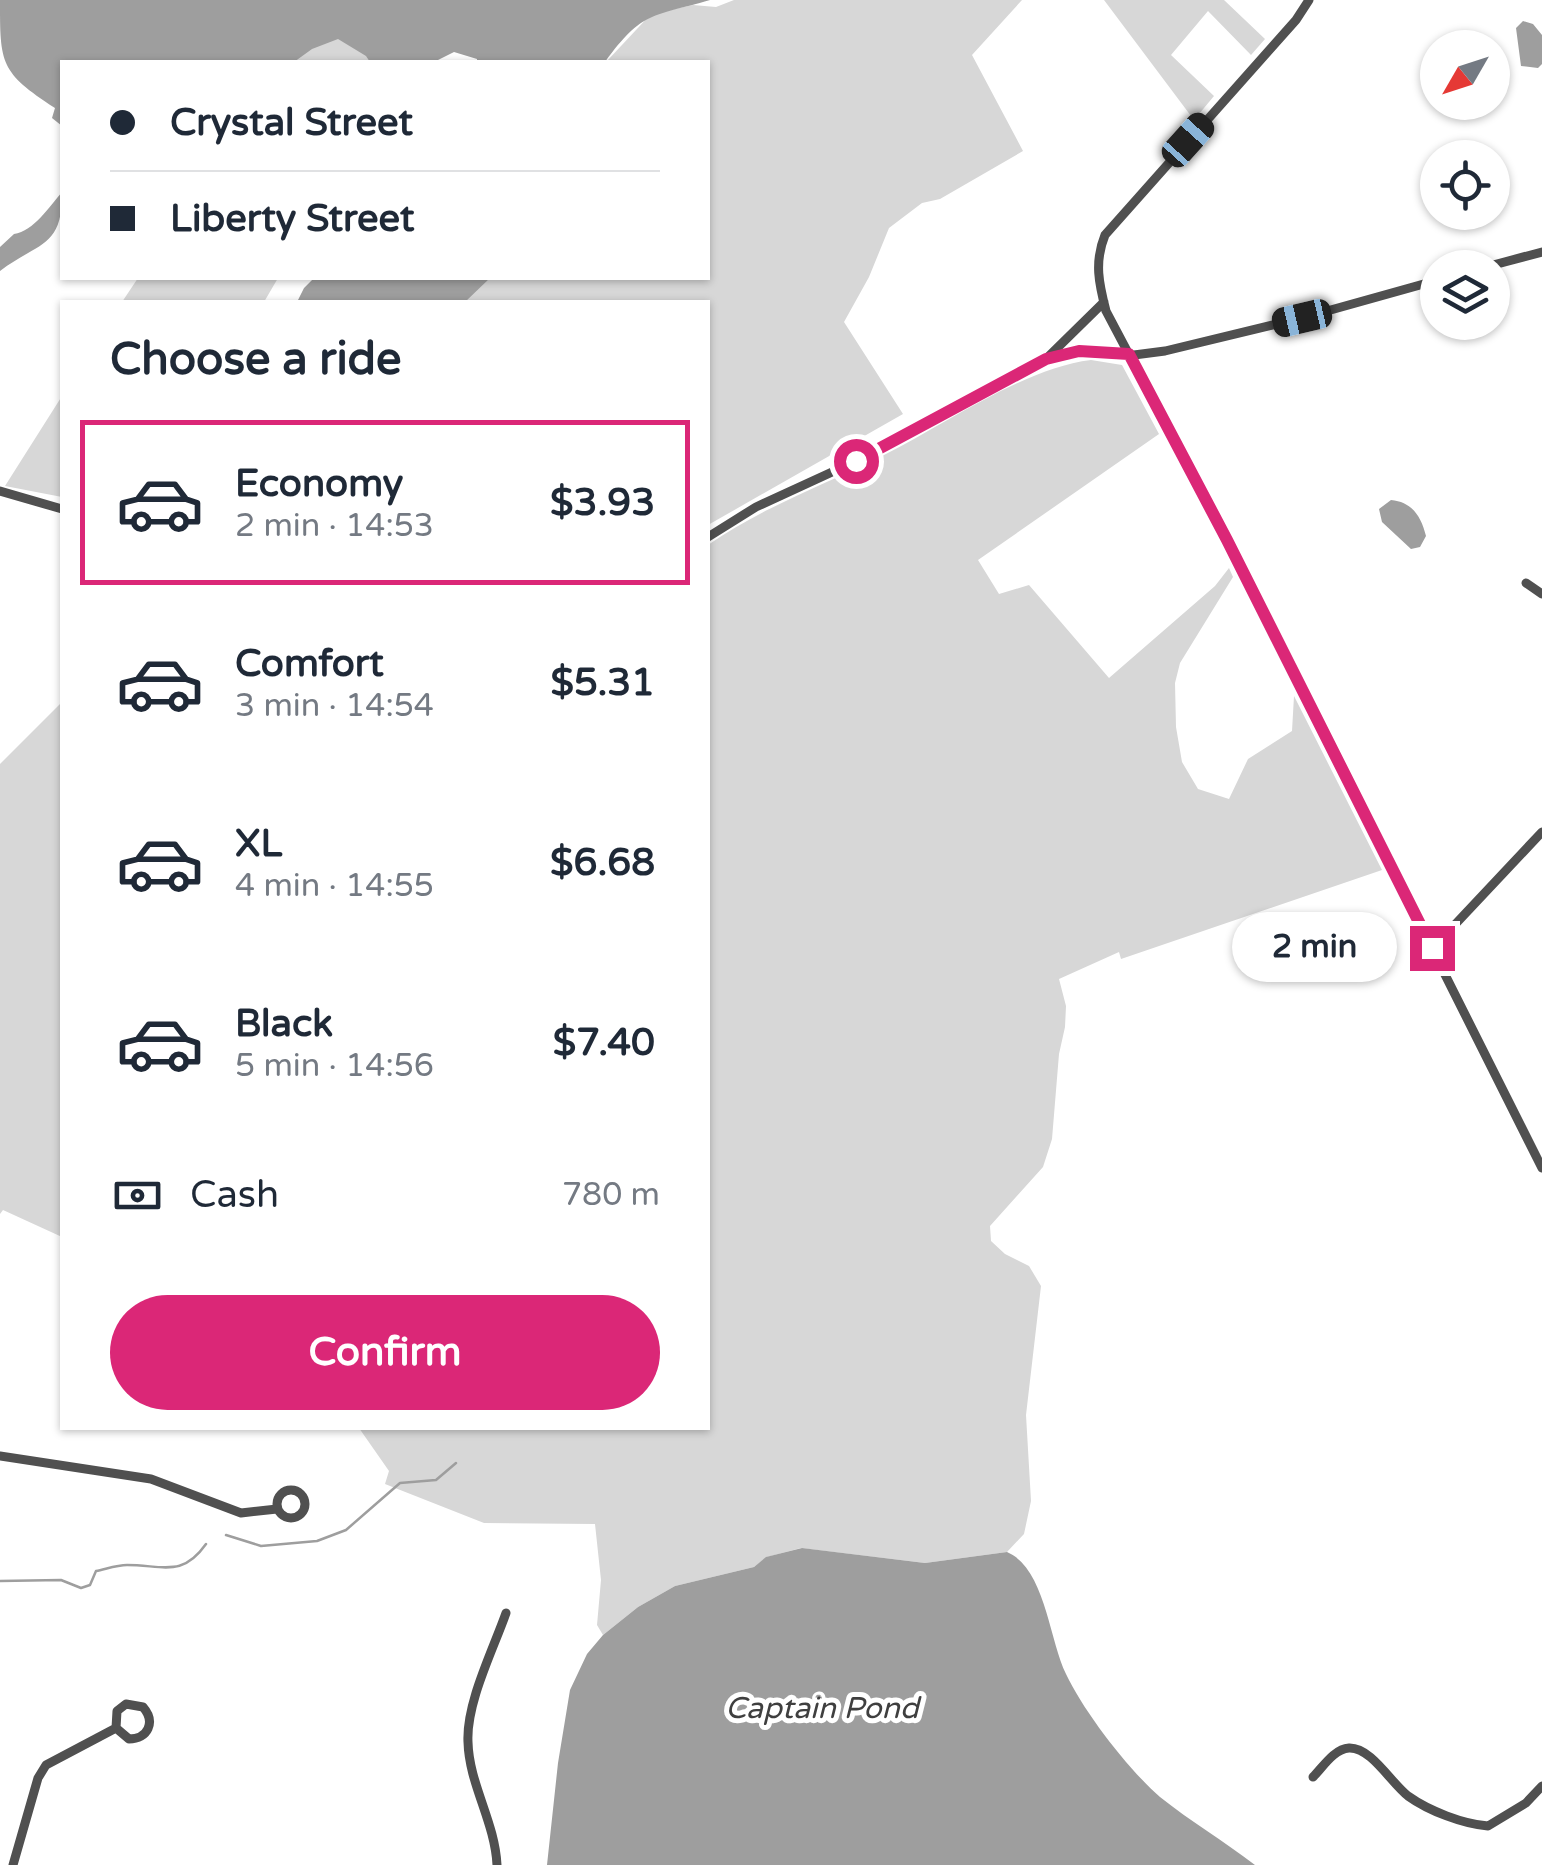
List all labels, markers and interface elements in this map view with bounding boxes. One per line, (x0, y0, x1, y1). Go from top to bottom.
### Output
north arrow (1420, 30, 1510, 120)
map controls (1420, 30, 1510, 340)
text: Crystal Street (170, 100, 413, 146)
car (1157, 108, 1219, 172)
button: locate (1420, 140, 1510, 230)
text: Liberty Street (170, 196, 415, 242)
button: layers (1420, 250, 1510, 340)
car (1269, 297, 1335, 339)
text: Choose a ride (110, 333, 401, 387)
route start (834, 439, 879, 484)
icon: car (115, 458, 205, 548)
text: Economy (235, 461, 403, 507)
text: $3.93 (550, 480, 655, 526)
text: 2 min · 14:53 (235, 507, 434, 545)
icon: car (115, 638, 205, 728)
text: Comfort (235, 641, 384, 687)
text: $5.31 (550, 660, 655, 706)
text: 3 min · 14:54 (235, 687, 434, 725)
icon: car (115, 818, 205, 908)
text: XL (235, 821, 282, 867)
text: $6.68 (550, 840, 655, 886)
text: 4 min · 14:55 (235, 867, 434, 905)
callout: 2 min (1232, 913, 1397, 983)
route end (1410, 926, 1455, 971)
text: 2 min (1272, 928, 1357, 966)
icon: car (115, 998, 205, 1088)
text: Black (235, 1001, 333, 1047)
text: $7.40 (553, 1020, 655, 1066)
text: 5 min · 14:56 (235, 1047, 434, 1085)
icon: cash (110, 1168, 165, 1223)
text: Cash (190, 1172, 279, 1218)
text: 780 m (562, 1176, 660, 1214)
button: Confirm (110, 1295, 660, 1410)
water label: Captain Pond (725, 1690, 922, 1727)

